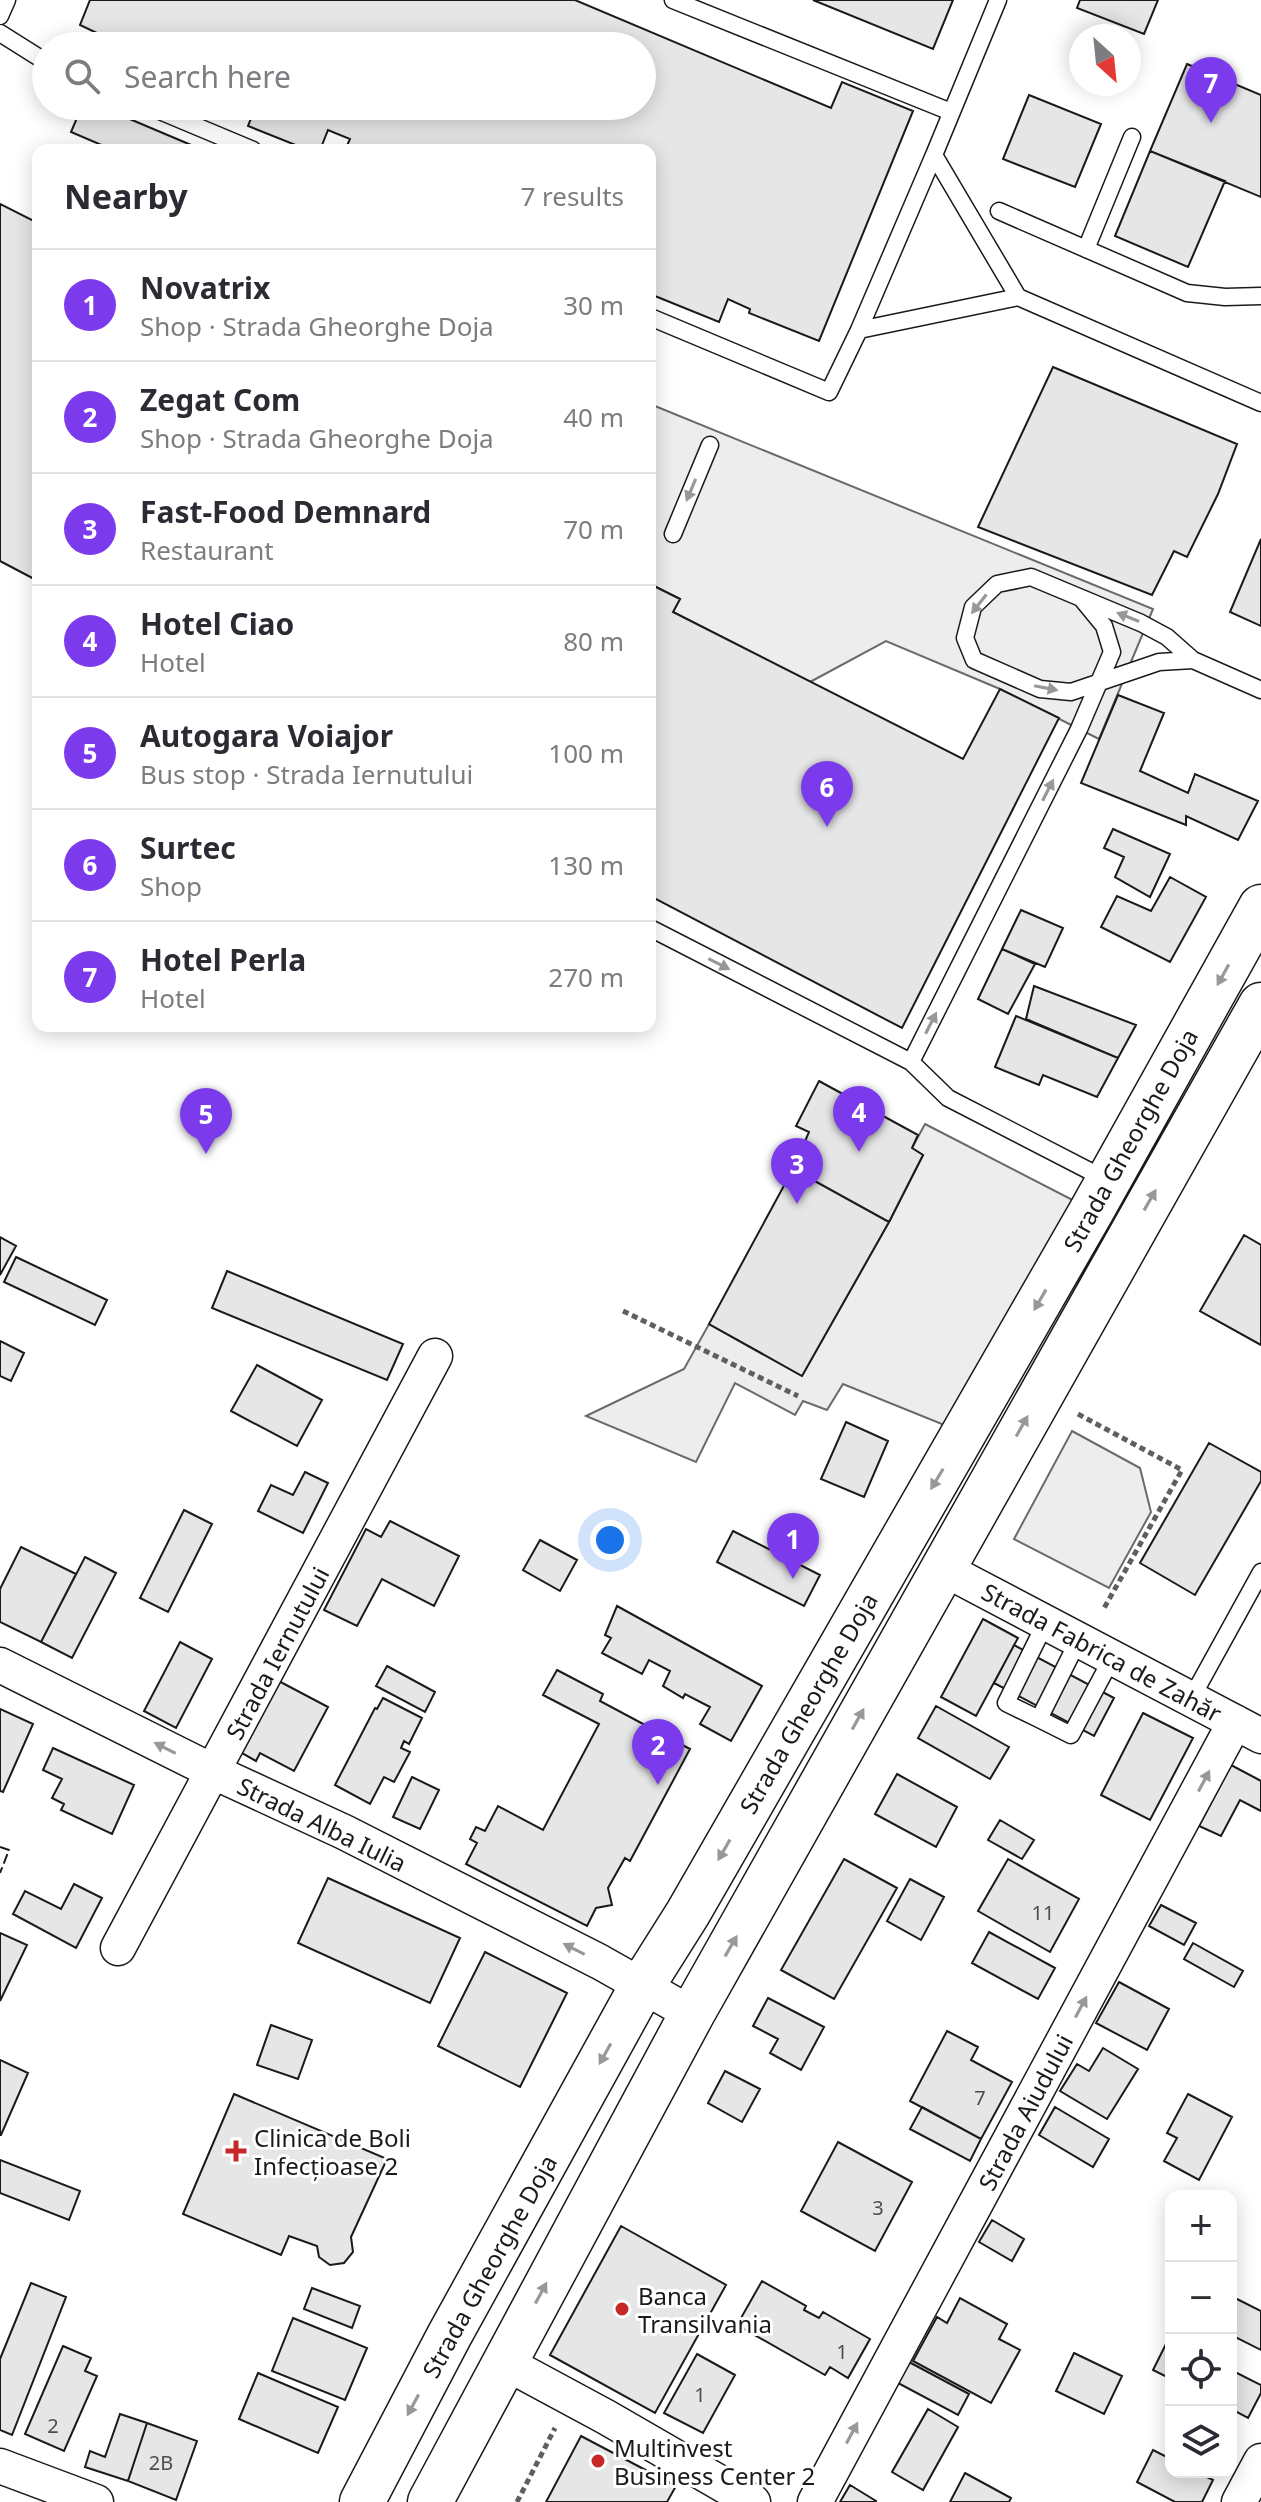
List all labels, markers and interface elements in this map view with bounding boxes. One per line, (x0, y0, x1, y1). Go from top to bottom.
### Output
north arrow (1069, 24, 1141, 96)
search box (32, 32, 656, 120)
icon: search (60, 54, 104, 98)
text: Search here (124, 56, 291, 97)
pin: 7 (1185, 57, 1237, 123)
text: Nearby (64, 173, 188, 219)
text: 7 results (520, 178, 624, 214)
text: Novatrix (140, 267, 270, 308)
text: 1 (83, 287, 97, 323)
text: 30 m (563, 287, 624, 323)
text: Shop · Strada Gheorghe Doja (140, 308, 494, 344)
text: Zegat Com (140, 379, 300, 420)
text: 2 (83, 399, 97, 435)
text: 40 m (563, 399, 624, 435)
text: Shop · Strada Gheorghe Doja (140, 420, 494, 456)
one-way arrow (685, 478, 698, 501)
text: Fast-Food Demnard (140, 491, 431, 532)
text: 3 (83, 511, 97, 547)
text: 70 m (563, 511, 624, 547)
text: Restaurant (140, 532, 274, 568)
one-way arrow (971, 593, 987, 615)
text: Hotel Ciao (140, 603, 294, 644)
one-way arrow (1116, 611, 1140, 624)
text: 4 (83, 623, 97, 659)
text: 80 m (563, 623, 624, 659)
text: Hotel (140, 644, 206, 680)
one-way arrow (1033, 683, 1058, 695)
text: Autogara Voiajor (140, 715, 393, 756)
text: 5 (83, 735, 97, 771)
text: 100 m (548, 735, 624, 771)
text: Bus stop · Strada Iernutului (140, 756, 473, 792)
pin: 6 (801, 761, 853, 827)
one-way arrow (1041, 779, 1055, 802)
text: Surtec (140, 827, 236, 868)
text: 6 (83, 847, 97, 883)
text: 130 m (548, 847, 624, 883)
text: Shop (140, 868, 202, 904)
text: Hotel Perla (140, 939, 306, 980)
one-way arrow (708, 957, 731, 970)
text: 7 (83, 959, 97, 995)
text: 270 m (548, 959, 624, 995)
one-way arrow (1216, 964, 1230, 986)
text: Hotel (140, 980, 206, 1016)
one-way arrow (924, 1011, 938, 1034)
street label: Strada Gheorghe Doja (1055, 1023, 1205, 1257)
pin: 4 (833, 1086, 885, 1152)
pin: 5 (180, 1088, 232, 1154)
pin: 3 (771, 1138, 823, 1204)
one-way arrow (1143, 1189, 1157, 1211)
one-way arrow (1033, 1289, 1047, 1311)
one-way arrow (1015, 1415, 1028, 1438)
one-way arrow (930, 1468, 944, 1490)
pin: 1 (767, 1513, 819, 1579)
your location (590, 1520, 630, 1560)
street label: Strada Iernutului (218, 1561, 336, 1745)
street label: Strada Fabrica de Zahăr (976, 1575, 1228, 1729)
street label: Strada Gheorghe Doja (731, 1586, 885, 1820)
one-way arrow (850, 1708, 864, 1730)
pin: 2 (632, 1719, 684, 1785)
one-way arrow (153, 1741, 176, 1754)
street label: Strada Alba Iulia (232, 1769, 412, 1879)
one-way arrow (1196, 1770, 1210, 1792)
one-way arrow (717, 1839, 731, 1861)
house number: 11 (1032, 1899, 1054, 1926)
one-way arrow (724, 1935, 738, 1957)
one-way arrow (562, 1942, 585, 1955)
one-way arrow (1075, 1996, 1088, 2019)
street label: Strada Aiudului (970, 2028, 1080, 2196)
one-way arrow (598, 2043, 612, 2065)
house number: 7 (974, 2084, 986, 2111)
place label: Clinica de Boli Infecțioase 2 (254, 2121, 411, 2182)
marker: Clinica de Boli Infecțioase 2 (225, 2140, 247, 2162)
street label: Strada Gheorghe Doja (414, 2149, 564, 2383)
map controls (1165, 2190, 1237, 2478)
button: + (1165, 2190, 1237, 2262)
house number: 3 (872, 2194, 884, 2221)
button: − (1165, 2262, 1237, 2334)
place label: Banca Transilvania (638, 2279, 772, 2340)
one-way arrow (534, 2282, 548, 2304)
marker: Banca Transilvania (613, 2300, 631, 2318)
button: locate (1165, 2334, 1237, 2406)
house number: 1 (836, 2338, 848, 2365)
house number: 1 (694, 2381, 706, 2408)
one-way arrow (407, 2394, 421, 2416)
button: layers (1165, 2406, 1237, 2478)
house number: 2 (47, 2412, 59, 2439)
one-way arrow (845, 2422, 858, 2445)
place label: Multinvest Business Center 2 (614, 2431, 815, 2492)
house number: 2B (149, 2449, 173, 2476)
marker: Multinvest Business Center 2 (589, 2452, 607, 2470)

